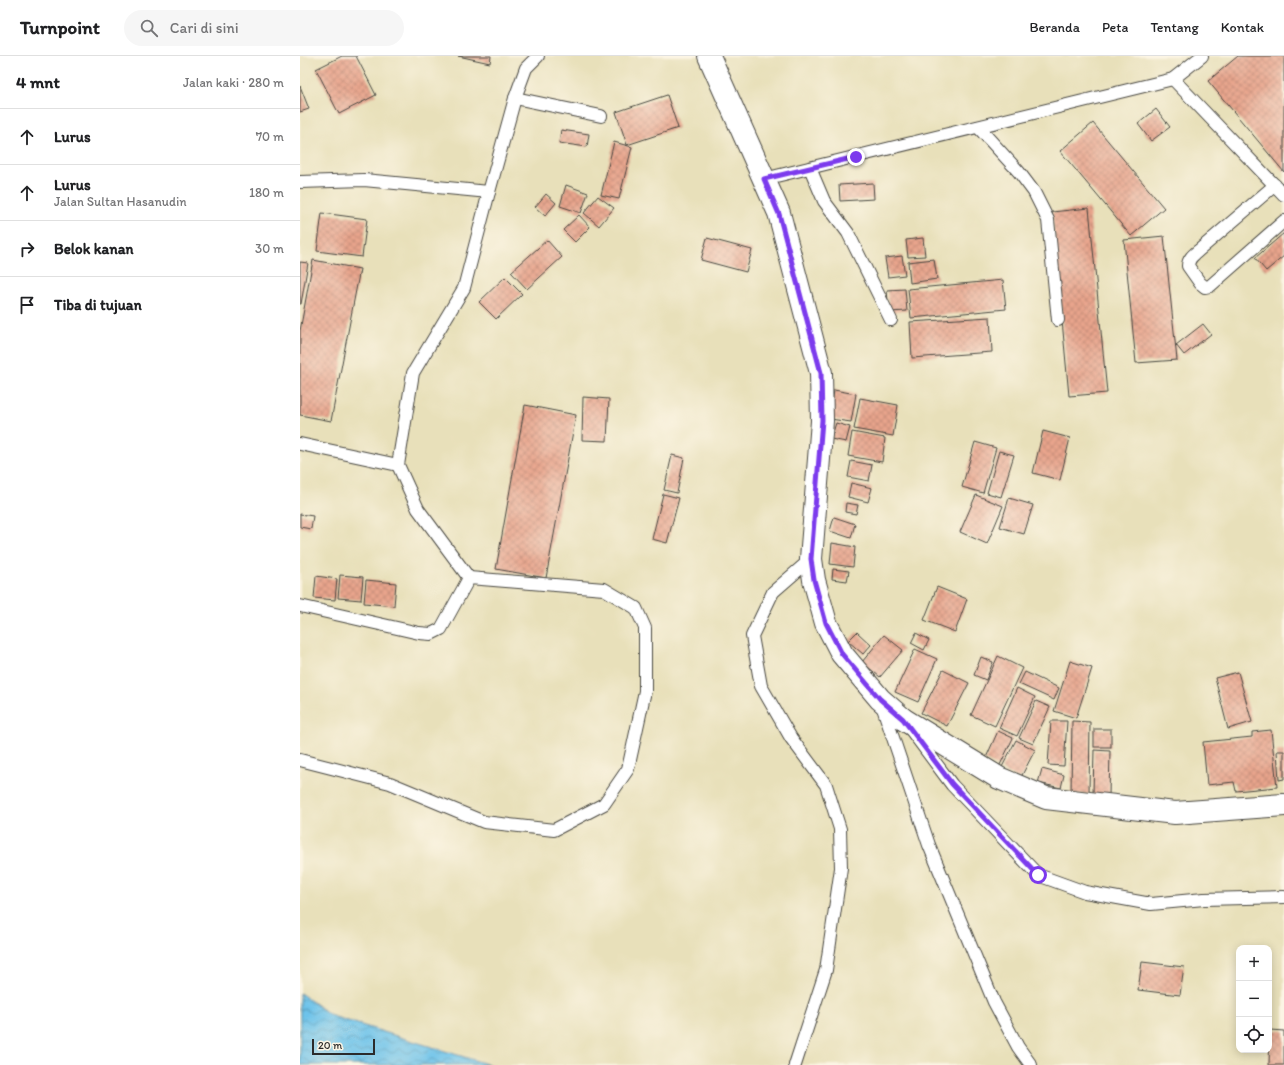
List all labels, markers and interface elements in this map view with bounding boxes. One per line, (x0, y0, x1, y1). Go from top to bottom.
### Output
search box (124, 10, 404, 46)
text: Turnpoint (20, 16, 100, 39)
icon: search (138, 17, 160, 39)
text: Cari di sini (170, 19, 239, 37)
text: Beranda (1029, 19, 1080, 36)
text: Peta (1102, 19, 1128, 36)
text: Tentang (1150, 19, 1199, 36)
text: Kontak (1221, 19, 1264, 36)
text: 4 mnt (16, 72, 60, 92)
text: Jalan kaki · 280 m (183, 75, 284, 90)
icon: ahead (16, 126, 38, 148)
text: Lurus (54, 128, 91, 146)
text: 70 m (256, 129, 284, 144)
route end (847, 148, 865, 166)
text: Lurus (54, 176, 91, 194)
icon: ahead (16, 182, 38, 204)
text: 180 m (249, 185, 284, 200)
text: Jalan Sultan Hasanudin (54, 194, 187, 209)
icon: right (16, 238, 38, 260)
text: Belok kanan (54, 240, 134, 258)
text: 30 m (255, 241, 284, 256)
icon: arrive (16, 294, 38, 316)
text: Tiba di tujuan (54, 296, 142, 314)
route start (1029, 866, 1047, 884)
map controls (1236, 945, 1272, 1053)
button: + (1236, 945, 1272, 981)
button: − (1236, 981, 1272, 1017)
button: locate (1236, 1017, 1272, 1053)
scale bar (312, 1037, 375, 1056)
text: 20 m (318, 1039, 342, 1052)

